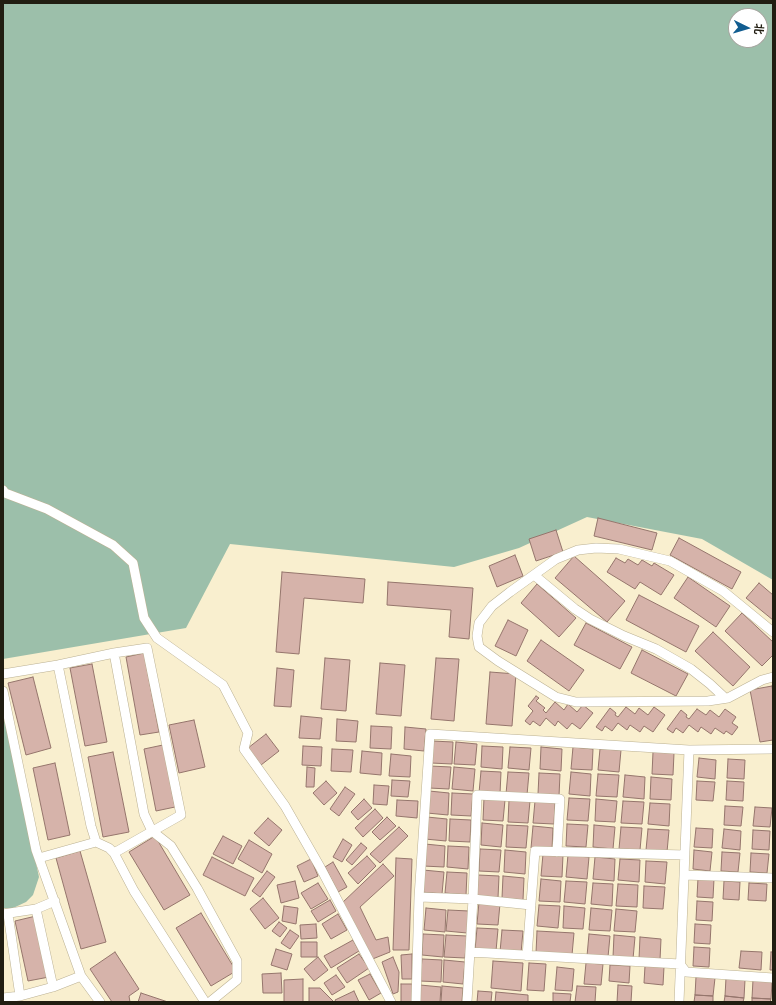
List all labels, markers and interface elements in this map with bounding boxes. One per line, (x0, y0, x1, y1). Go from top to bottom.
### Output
north arrow (728, 8, 768, 48)
text: 北 (753, 23, 766, 35)

